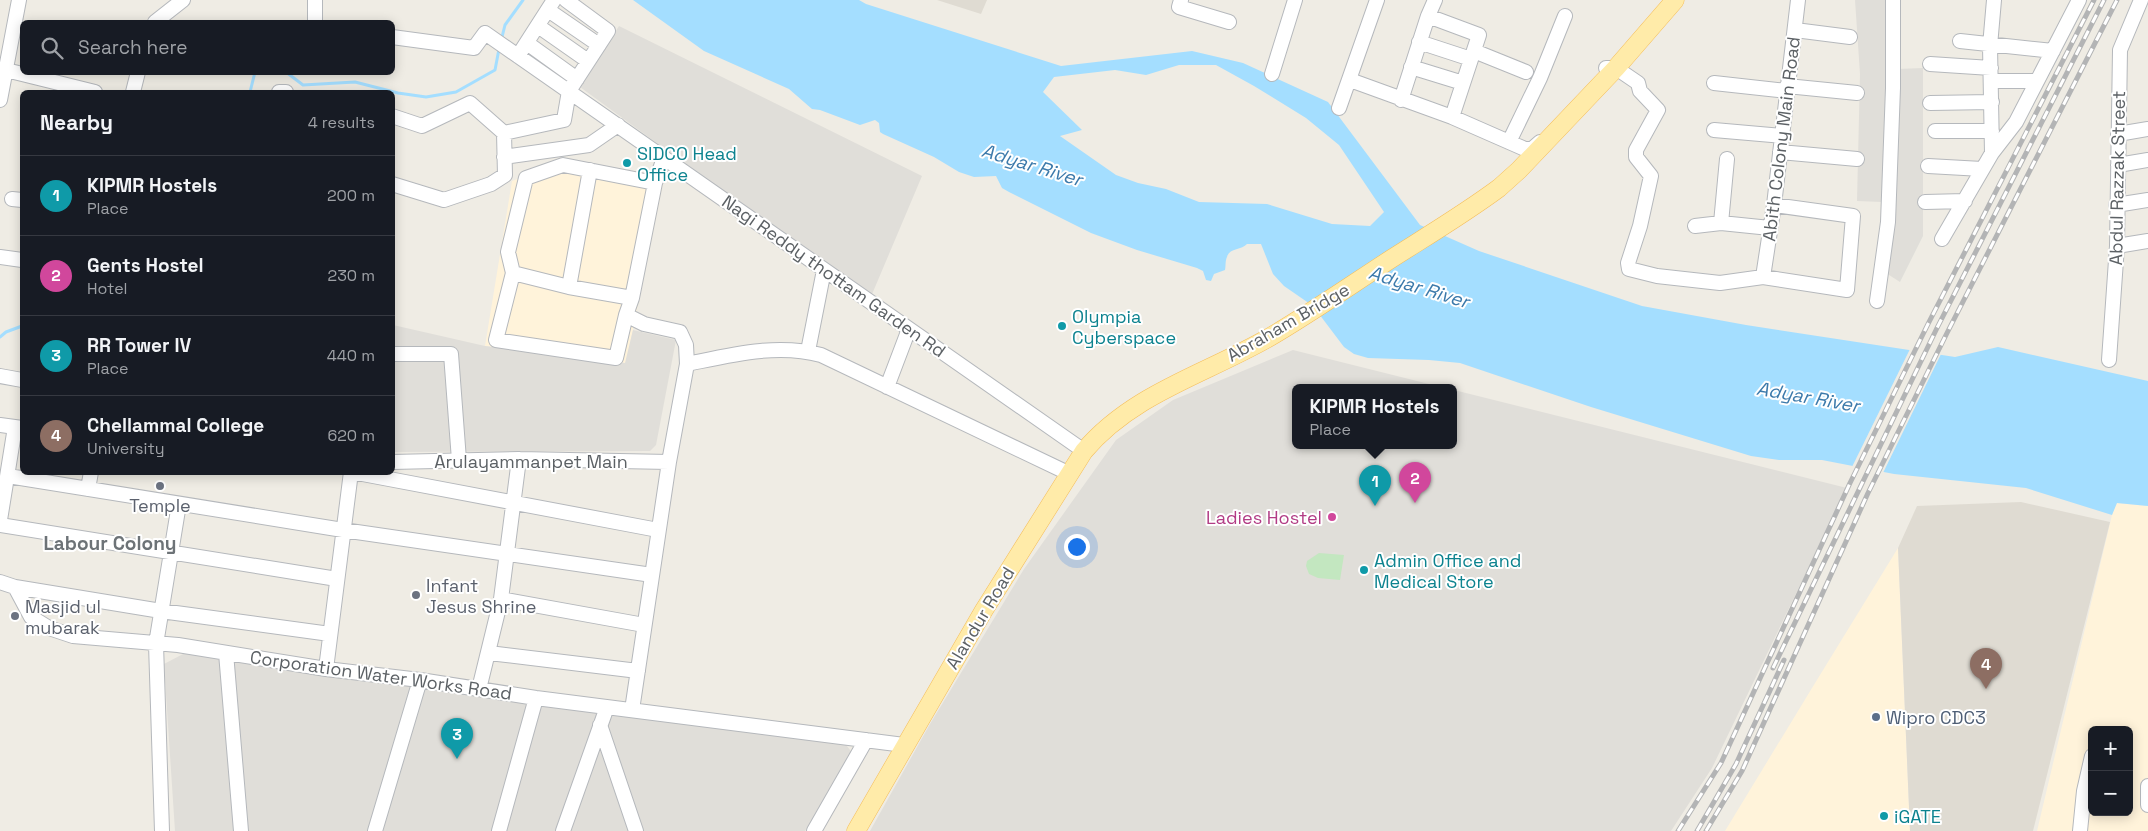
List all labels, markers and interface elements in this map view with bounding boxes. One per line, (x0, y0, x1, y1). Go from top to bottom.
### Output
search box (20, 20, 395, 75)
icon: search (38, 34, 66, 62)
text: Search here (78, 35, 188, 60)
street label: Abith Colony Main Road (1757, 35, 1805, 243)
street label: Abdul Razzak Street (2104, 90, 2130, 266)
text: Nearby (40, 109, 113, 136)
text: 4 results (308, 112, 375, 133)
water label: Adyar River (979, 138, 1087, 193)
place label: SIDCO Head Office (637, 142, 737, 186)
marker: SIDCO Head Office (621, 157, 633, 169)
text: KIPMR Hostels (87, 173, 217, 198)
text: 1 (52, 185, 60, 206)
text: 200 m (327, 185, 375, 206)
street label: Nagi Reddy thottam Garden Rd (718, 190, 950, 362)
text: Place (87, 198, 129, 219)
text: Gents Hostel (87, 253, 204, 278)
water label: Adyar River (1366, 260, 1474, 315)
text: 2 (51, 265, 61, 286)
text: 230 m (328, 265, 375, 286)
text: Hotel (87, 278, 128, 299)
street label: Abraham Bridge (1222, 278, 1354, 366)
place label: Olympia Cyberspace (1072, 305, 1176, 349)
marker: Olympia Cyberspace (1056, 320, 1068, 332)
text: RR Tower IV (87, 333, 191, 358)
text: 3 (51, 345, 61, 366)
text: 440 m (327, 345, 375, 366)
text: Place (87, 358, 129, 379)
water label: Adyar River (1755, 376, 1863, 419)
popup (1292, 384, 1457, 449)
text: KIPMR Hostels (1309, 394, 1440, 419)
text: Chellammal College (87, 413, 264, 438)
text: Place (1309, 419, 1351, 440)
text: 4 (51, 425, 61, 446)
text: 620 m (327, 425, 375, 446)
text: University (87, 438, 165, 459)
street label: Arulayammanpet Main (434, 450, 628, 473)
pin: 2 (1399, 462, 1431, 503)
pin: 1 (1359, 465, 1391, 506)
marker: Temple (154, 480, 166, 492)
place label: Temple (129, 494, 191, 517)
place label: Ladies Hostel (1206, 506, 1322, 529)
marker: Ladies Hostel (1326, 511, 1338, 523)
district label: Labour Colony (44, 531, 176, 556)
your location (1064, 534, 1090, 560)
place label: Admin Office and Medical Store (1374, 549, 1521, 593)
street label: Alandur Road (940, 563, 1020, 673)
marker: Admin Office and Medical Store (1358, 564, 1370, 576)
place label: Infant Jesus Shrine (426, 574, 536, 618)
marker: Infant Jesus Shrine (410, 589, 422, 601)
place label: Masjid ul mubarak (25, 595, 101, 639)
marker: Masjid ul mubarak (9, 610, 21, 622)
street label: Corporation Water Works Road (249, 645, 513, 705)
pin: 4 (1970, 648, 2002, 689)
place label: Wipro CDC3 (1886, 706, 1986, 729)
marker: Wipro CDC3 (1870, 711, 1882, 723)
pin: 3 (441, 718, 473, 759)
map controls (2088, 726, 2133, 816)
button: + (2088, 726, 2133, 771)
button: − (2088, 771, 2133, 816)
place label: iGATE (1894, 805, 1941, 828)
marker: iGATE (1878, 810, 1890, 822)

